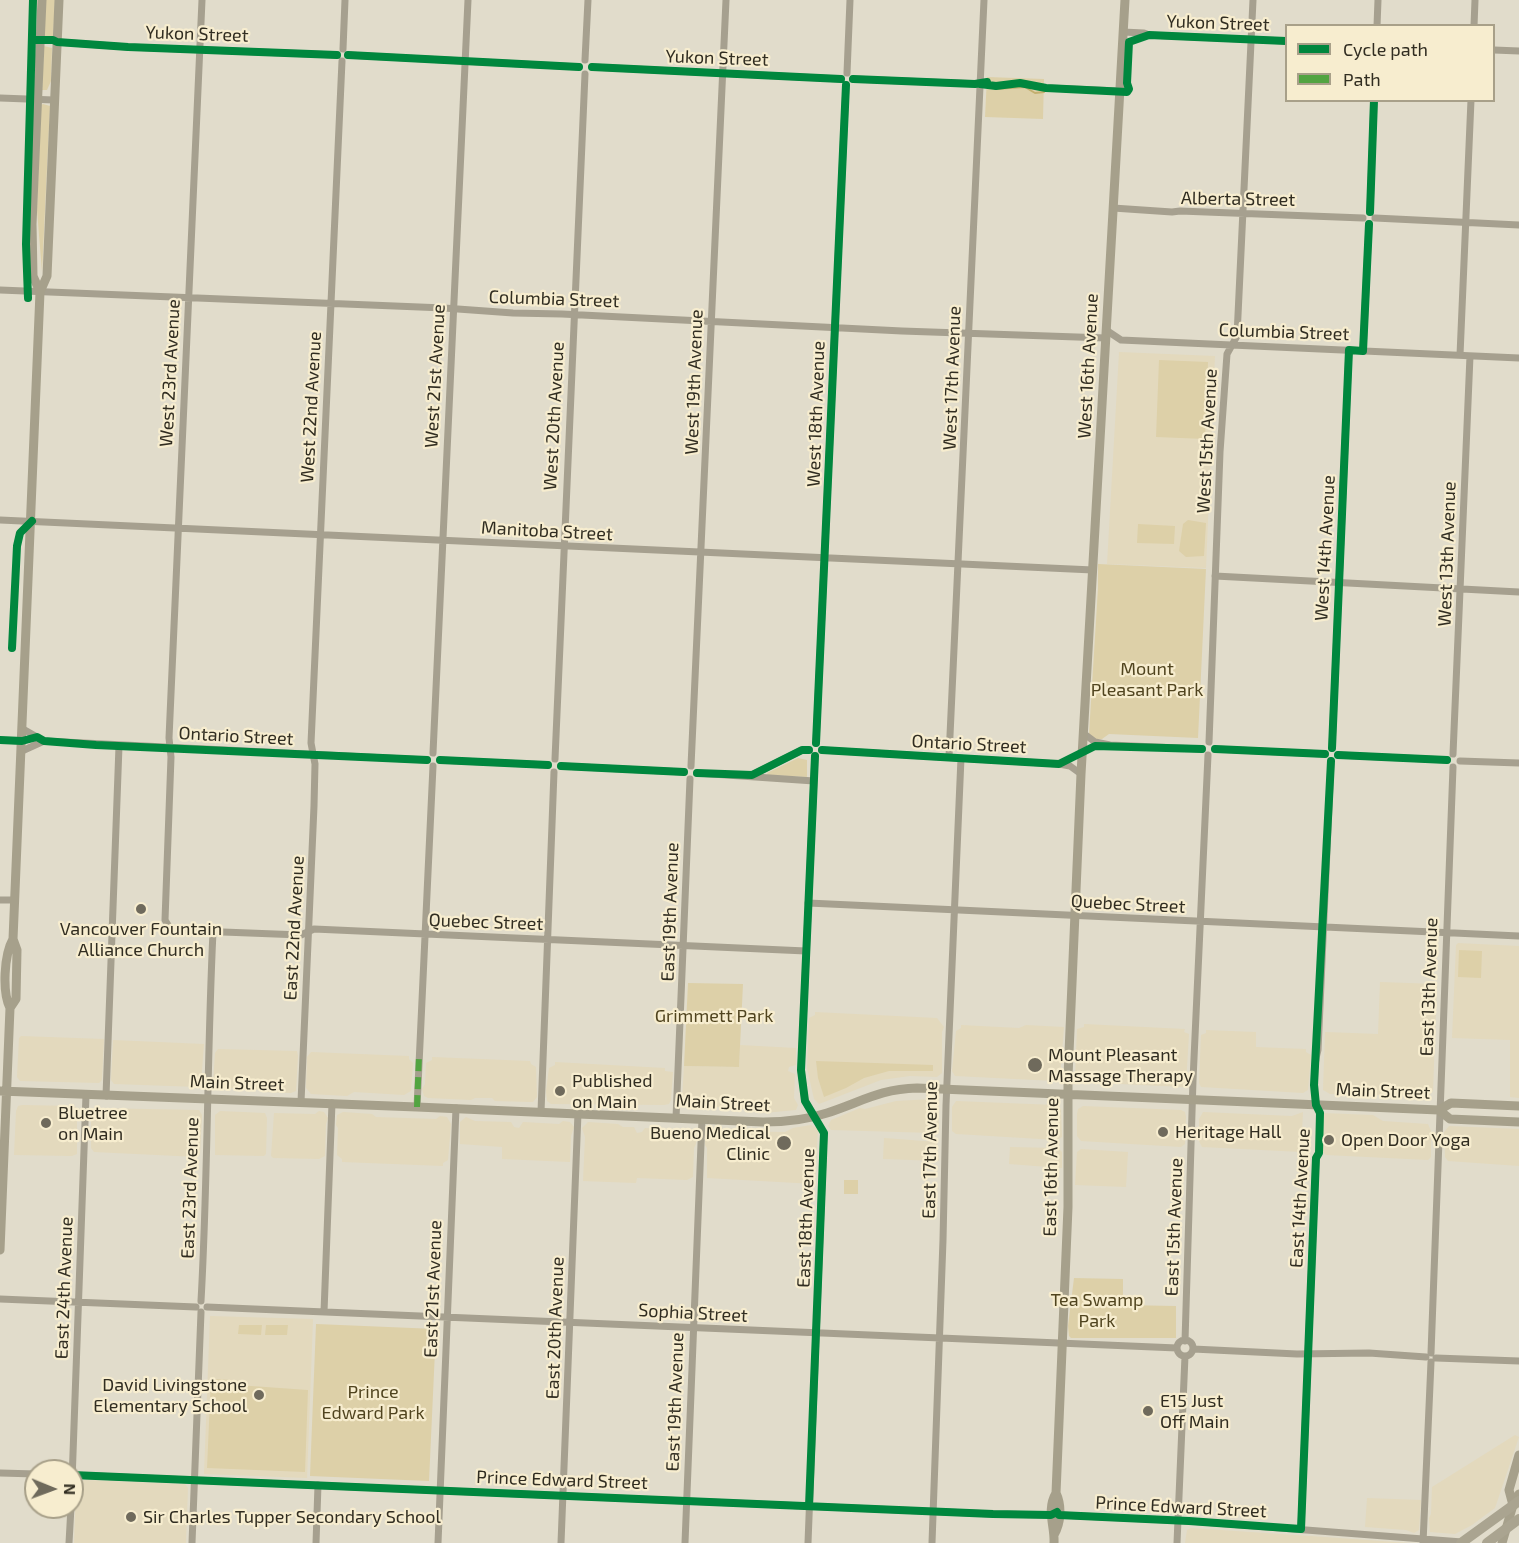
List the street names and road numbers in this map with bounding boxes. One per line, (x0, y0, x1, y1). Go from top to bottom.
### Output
street label: Yukon Street (1166, 10, 1270, 36)
street label: Yukon Street (145, 21, 249, 47)
street label: Yukon Street (665, 45, 769, 71)
street label: Alberta Street (1181, 187, 1295, 211)
street label: Columbia Street (488, 286, 620, 312)
street label: West 16th Avenue (1073, 293, 1103, 439)
street label: West 23rd Avenue (155, 298, 185, 448)
street label: West 21st Avenue (420, 304, 450, 448)
street label: West 17th Avenue (939, 305, 965, 451)
street label: West 19th Avenue (681, 309, 707, 455)
street label: Columbia Street (1218, 319, 1350, 345)
street label: West 22nd Avenue (296, 331, 326, 483)
street label: West 20th Avenue (539, 341, 569, 491)
street label: West 18th Avenue (803, 341, 829, 487)
street label: West 15th Avenue (1192, 368, 1222, 514)
street label: West 14th Avenue (1310, 474, 1340, 622)
street label: West 13th Avenue (1434, 481, 1460, 627)
street label: Manitoba Street (481, 517, 613, 545)
street label: Ontario Street (178, 722, 294, 750)
street label: Ontario Street (911, 730, 1027, 758)
street label: East 19th Avenue (657, 842, 683, 982)
street label: East 22nd Avenue (279, 855, 309, 1001)
street label: Quebec Street (1070, 890, 1186, 918)
street label: Quebec Street (428, 909, 544, 935)
street label: East 13th Avenue (1416, 917, 1442, 1057)
street label: Main Street (189, 1071, 285, 1095)
street label: Main Street (1335, 1079, 1431, 1103)
street label: East 17th Avenue (918, 1081, 942, 1219)
street label: Main Street (675, 1090, 771, 1116)
street label: East 16th Avenue (1039, 1097, 1063, 1237)
street label: East 23rd Avenue (177, 1117, 203, 1259)
street label: East 14th Avenue (1286, 1128, 1314, 1268)
street label: East 18th Avenue (793, 1148, 819, 1288)
street label: East 15th Avenue (1161, 1157, 1187, 1297)
street label: East 24th Avenue (51, 1216, 77, 1360)
street label: East 21st Avenue (420, 1220, 446, 1358)
street label: East 20th Avenue (542, 1256, 568, 1400)
street label: Sophia Street (638, 1299, 748, 1327)
street label: East 19th Avenue (662, 1332, 688, 1472)
street label: Prince Edward Street (476, 1466, 648, 1494)
street label: Prince Edward Street (1095, 1492, 1267, 1522)

